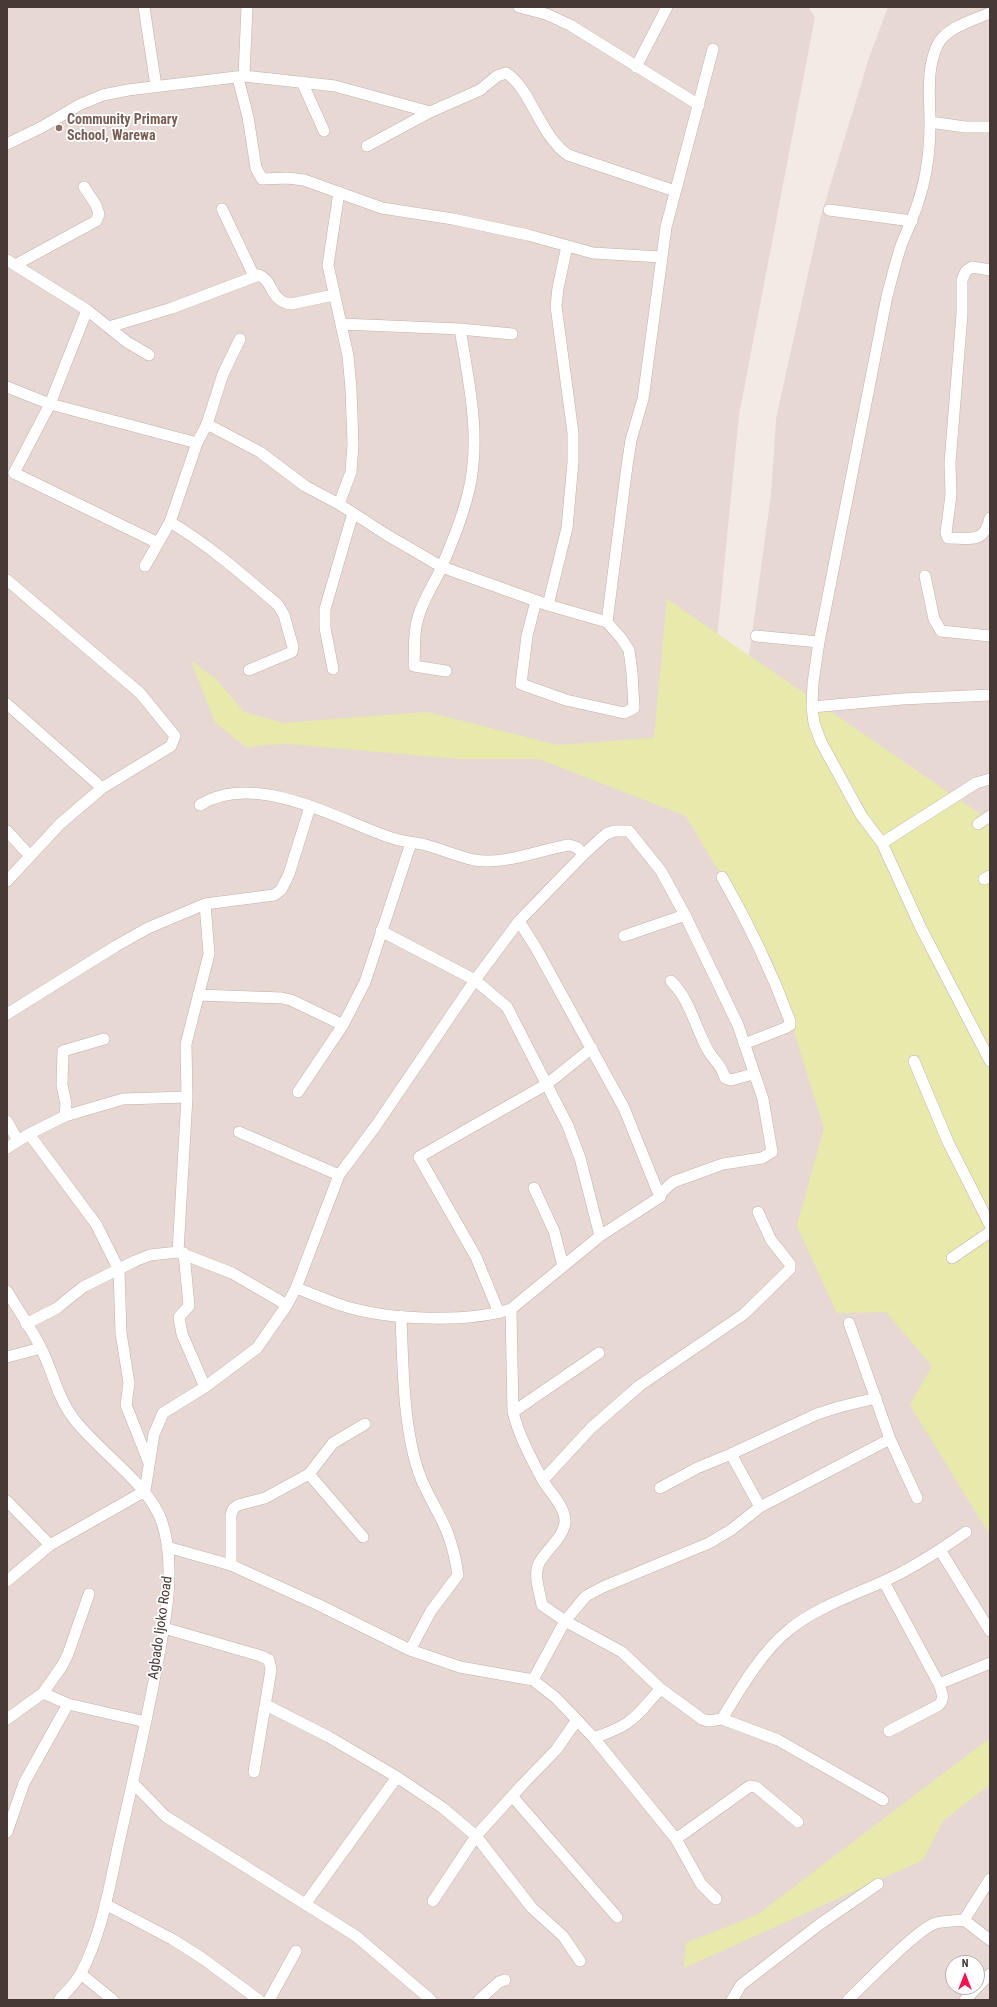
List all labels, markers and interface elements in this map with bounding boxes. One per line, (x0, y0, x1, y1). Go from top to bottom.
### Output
place label: Community Primary School, Warewa (67, 112, 178, 144)
marker: Community Primary School, Warewa (54, 123, 64, 133)
street label: Agbado Ijoko Road (145, 1575, 177, 1681)
north arrow (945, 1955, 985, 1995)
text: N (962, 1957, 968, 1970)

